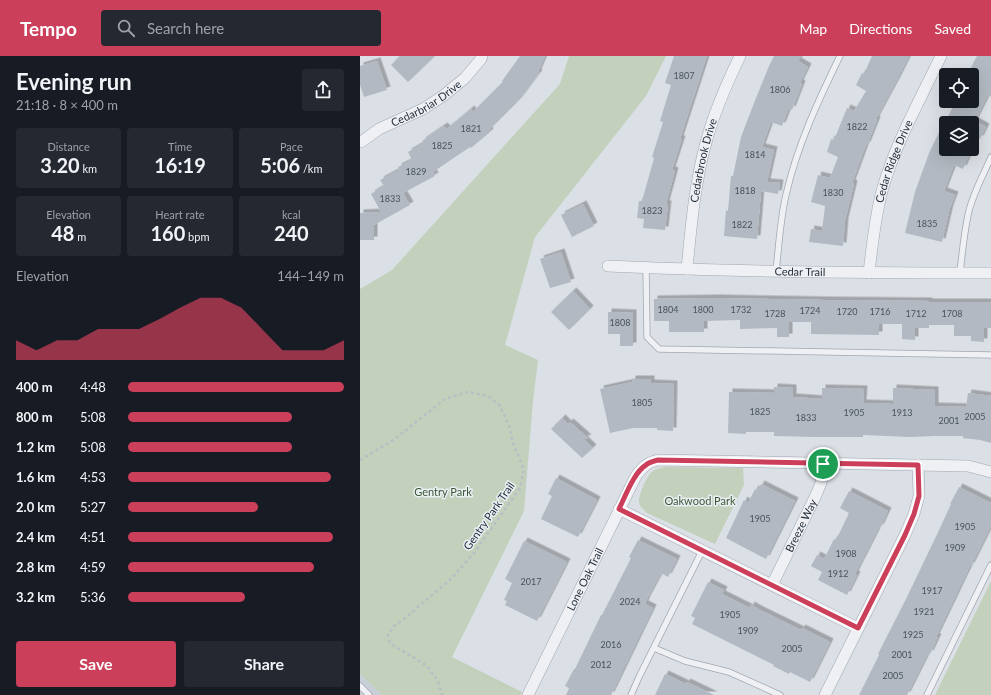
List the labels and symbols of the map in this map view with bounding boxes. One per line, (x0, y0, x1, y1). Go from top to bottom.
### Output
house number: 1807 (674, 70, 694, 81)
street label: Cedarbriar Drive (389, 77, 464, 129)
house number: 1806 (770, 84, 790, 95)
street label: Cedarbrook Drive (687, 116, 719, 203)
street label: Cedar Ridge Drive (872, 117, 915, 204)
house number: 1822 (847, 121, 867, 132)
house number: 1821 (461, 123, 481, 134)
house number: 1825 (432, 140, 452, 151)
house number: 1814 (745, 149, 765, 160)
house number: 1829 (406, 166, 426, 177)
house number: 1818 (735, 185, 755, 196)
house number: 1830 (823, 187, 843, 198)
house number: 1833 (380, 193, 400, 204)
house number: 1823 (642, 205, 662, 216)
house number: 1835 (917, 218, 937, 229)
house number: 1822 (732, 219, 752, 230)
street label: Cedar Trail (774, 264, 825, 278)
house number: 1804 (658, 304, 678, 315)
house number: 1800 (693, 304, 713, 315)
house number: 1732 (731, 304, 751, 315)
house number: 1724 (800, 305, 820, 316)
house number: 1720 (837, 306, 857, 317)
house number: 1716 (870, 306, 890, 317)
house number: 1728 (765, 308, 785, 319)
house number: 1712 (906, 308, 926, 319)
house number: 1708 (942, 308, 962, 319)
house number: 1808 (610, 317, 630, 328)
house number: 1805 (632, 397, 652, 408)
house number: 1825 (750, 406, 770, 417)
house number: 1905 (844, 407, 864, 418)
house number: 1913 (892, 407, 912, 418)
house number: 2005 (965, 411, 985, 422)
house number: 1833 (796, 412, 816, 423)
house number: 2001 (939, 415, 959, 426)
pin (806, 447, 840, 481)
street label: Gentry Park Trail (460, 479, 517, 552)
park label: Gentry Park (414, 485, 472, 498)
park label: Oakwood Park (664, 494, 736, 507)
street label: Breeze Way (782, 496, 819, 554)
house number: 1905 (750, 513, 770, 524)
house number: 1905 (955, 521, 975, 532)
house number: 1909 (945, 542, 965, 553)
street label: Lone Oak Trail (564, 546, 606, 613)
house number: 1908 (836, 548, 856, 559)
house number: 1912 (828, 568, 848, 579)
house number: 2017 (521, 576, 541, 587)
house number: 1917 (922, 585, 942, 596)
house number: 2024 (620, 596, 640, 607)
house number: 1921 (914, 606, 934, 617)
house number: 1905 (720, 609, 740, 620)
house number: 1909 (738, 625, 758, 636)
house number: 1925 (903, 629, 923, 640)
house number: 2016 (601, 639, 621, 650)
house number: 2005 (782, 643, 802, 654)
house number: 2001 (892, 649, 912, 660)
house number: 2012 (591, 659, 611, 670)
house number: 2005 (883, 670, 903, 681)

